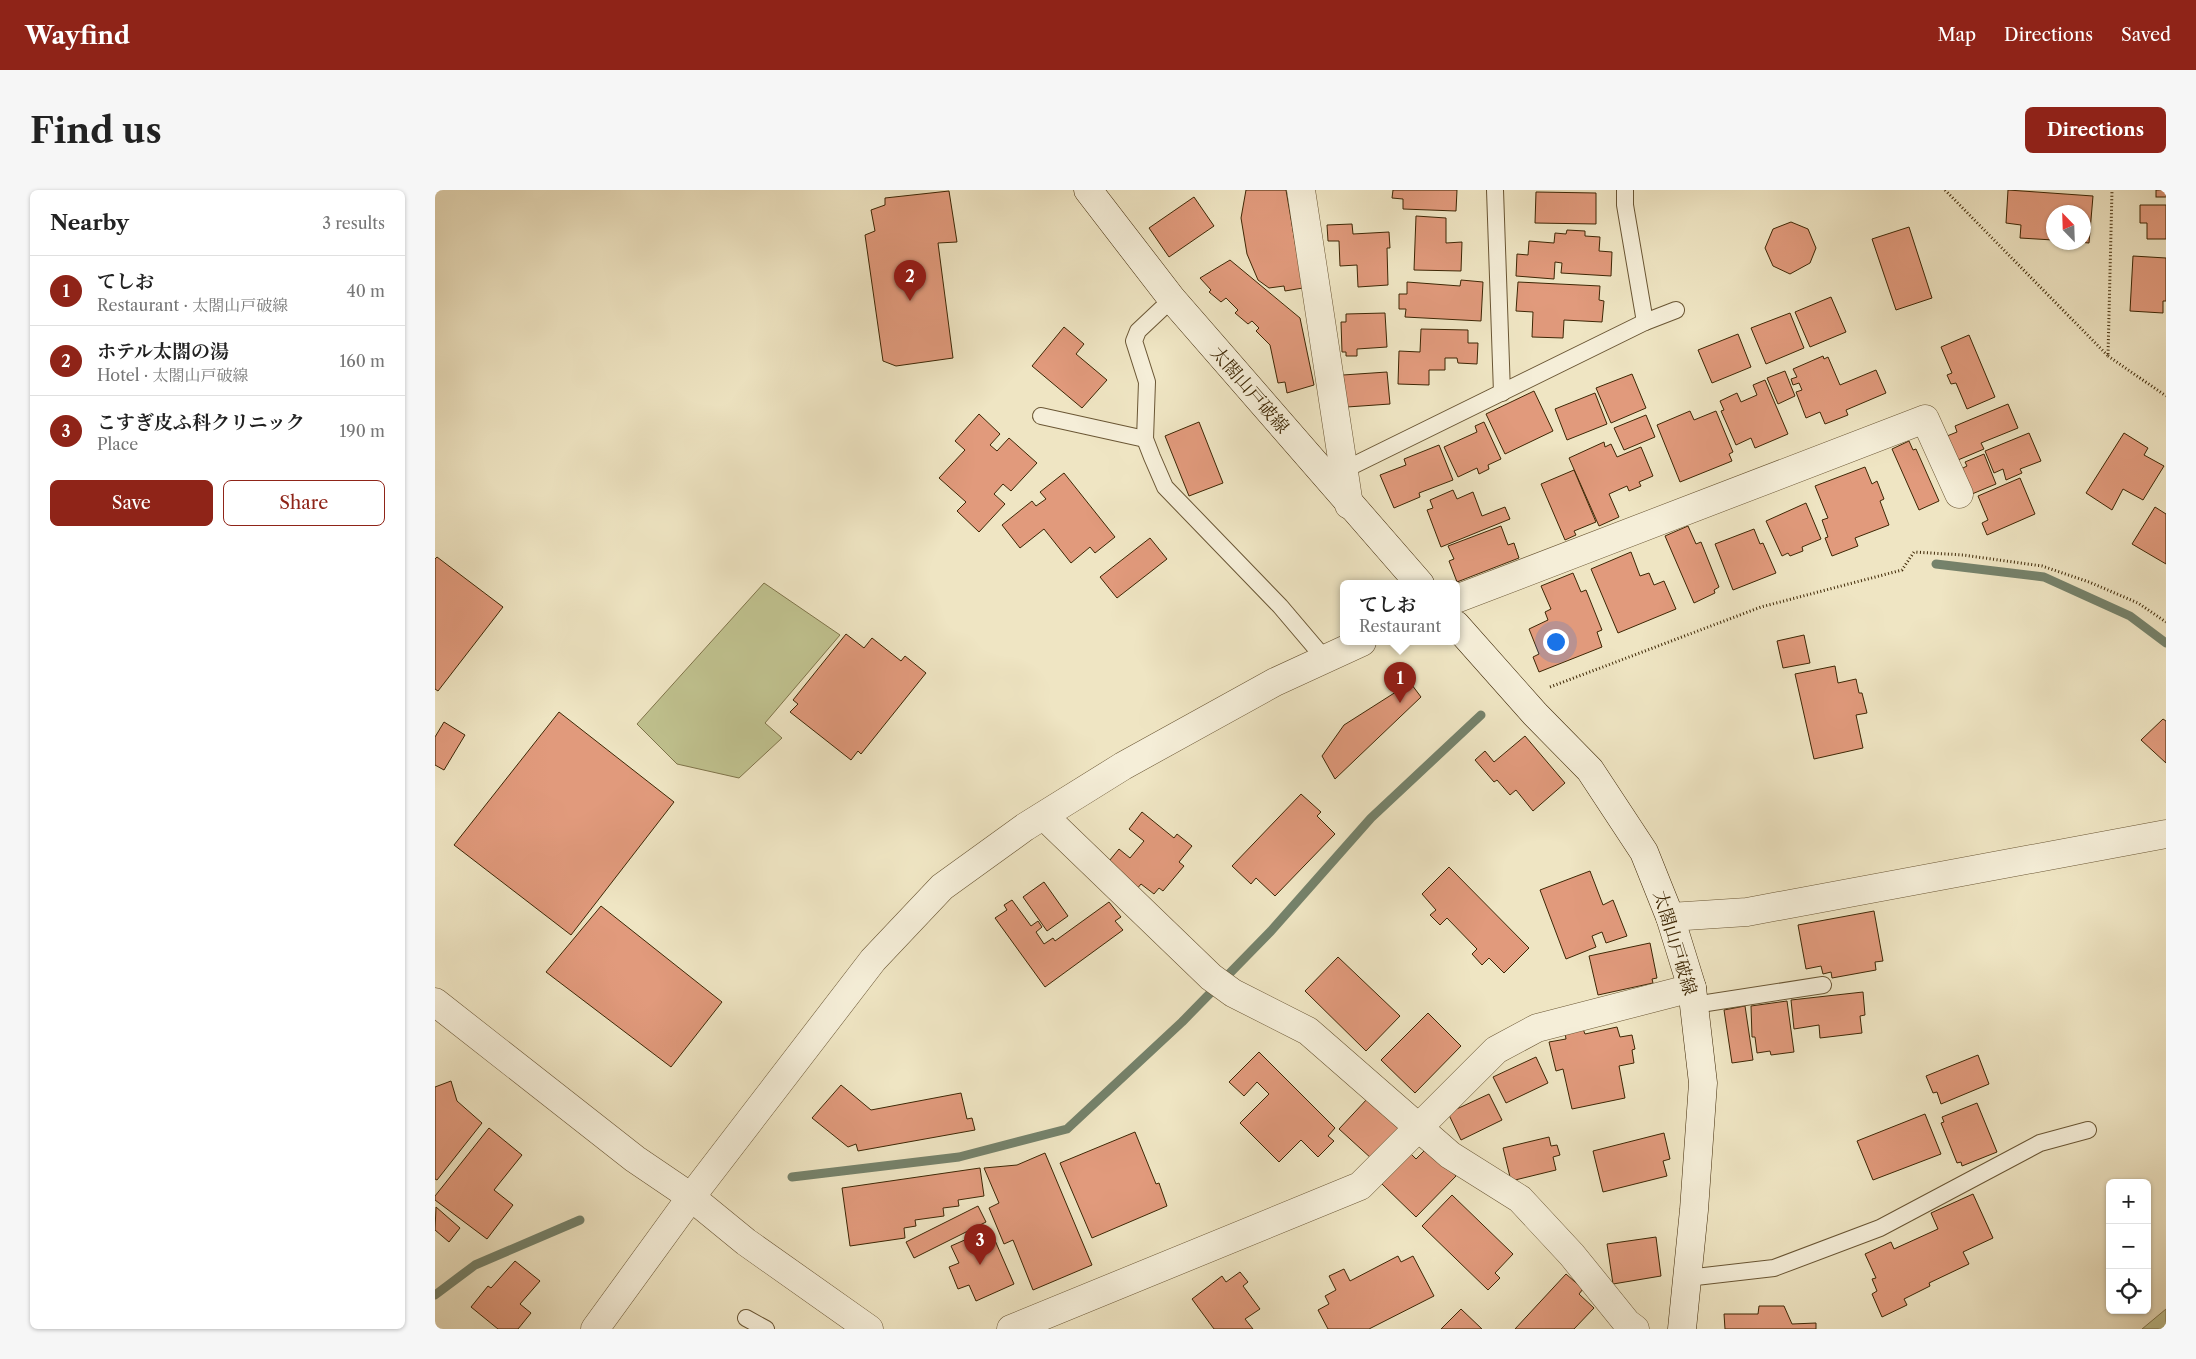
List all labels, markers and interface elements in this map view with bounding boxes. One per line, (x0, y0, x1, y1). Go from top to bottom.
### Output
text: Wayfind (25, 21, 130, 50)
text: Map (1937, 24, 1976, 46)
text: Directions (2004, 24, 2093, 46)
text: Saved (2121, 24, 2171, 46)
button: Directions (2025, 107, 2166, 153)
text: Find us (30, 109, 162, 152)
north arrow (2046, 205, 2091, 250)
text: Nearby (50, 210, 129, 235)
text: 3 results (322, 213, 385, 233)
pin: 2 (894, 260, 926, 301)
text: てしお (97, 270, 154, 293)
text: 1 (62, 281, 70, 301)
text: 40 m (346, 281, 385, 301)
text: Restaurant · 太閤山戸破線 (97, 295, 288, 315)
text: ホテル太閤の湯 (97, 340, 229, 363)
street label: 太閤山戸破線 (1206, 342, 1294, 438)
text: 2 (61, 351, 71, 371)
text: 160 m (340, 351, 385, 371)
text: Hotel · 太閤山戸破線 (97, 365, 249, 385)
text: こすぎ皮ふ科クリニック (97, 411, 305, 434)
text: 3 (61, 421, 71, 441)
text: 190 m (340, 421, 385, 441)
text: Place (97, 434, 138, 454)
button: Save (50, 480, 213, 526)
button: Share (223, 480, 385, 526)
popup (1340, 580, 1460, 645)
text: てしお (1359, 593, 1416, 616)
text: Restaurant (1359, 616, 1441, 636)
your location (1543, 629, 1569, 655)
pin: 1 (1384, 662, 1416, 703)
street label: 太閤山戸破線 (1649, 888, 1701, 998)
map controls (2106, 1179, 2151, 1314)
button: + (2106, 1179, 2151, 1224)
pin: 3 (964, 1224, 996, 1265)
button: − (2106, 1224, 2151, 1269)
button: locate (2106, 1269, 2151, 1314)

